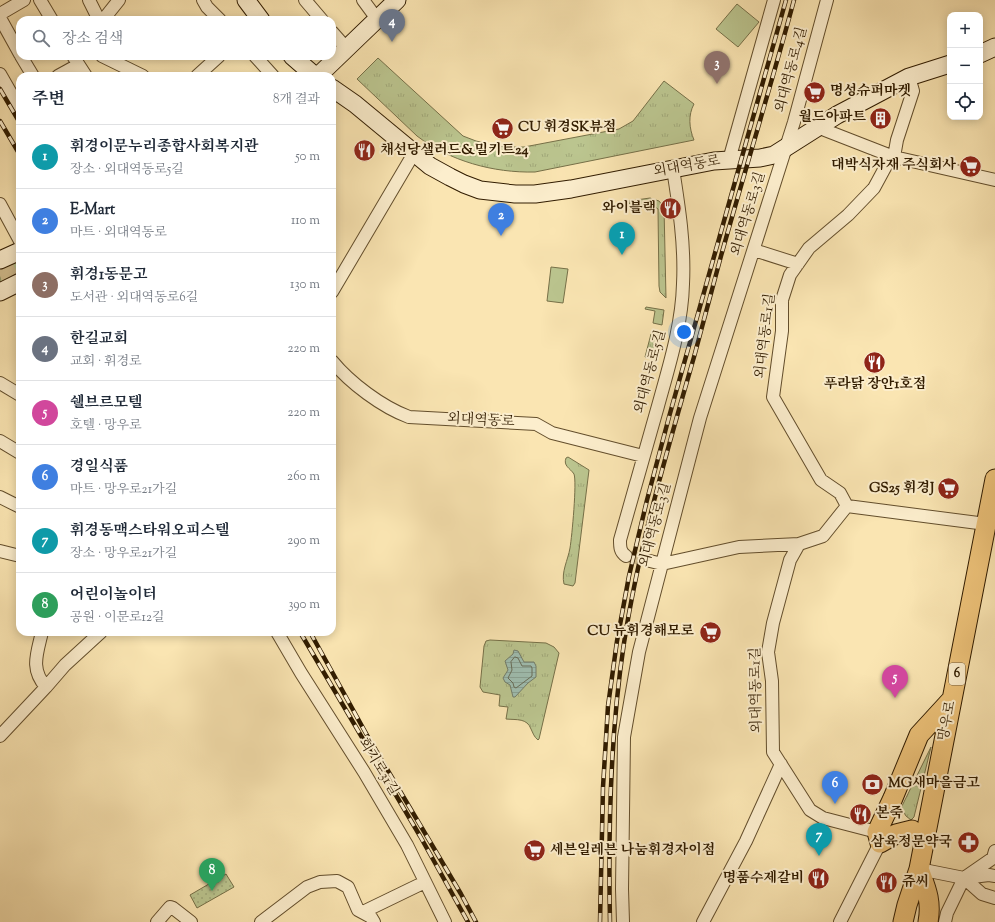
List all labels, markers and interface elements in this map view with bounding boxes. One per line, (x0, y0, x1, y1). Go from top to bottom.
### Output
pin: 4 (379, 9, 405, 42)
map controls (947, 12, 983, 120)
button: + (947, 12, 983, 48)
search box (16, 16, 336, 60)
street label: 외대역동로4길 (771, 25, 813, 115)
icon: search (30, 27, 52, 49)
text: 장소 검색 (62, 29, 123, 50)
button: − (947, 48, 983, 84)
pin: 3 (704, 51, 730, 84)
supermarket icon: 명성슈퍼마켓 (801, 79, 827, 105)
place label: 명성슈퍼마켓 (830, 82, 911, 102)
button: locate (947, 84, 983, 120)
text: 주변 (32, 88, 65, 112)
text: 8개 결과 (273, 91, 320, 109)
building icon: 월드아파트 (868, 105, 894, 131)
place label: 월드아파트 (798, 108, 866, 128)
supermarket icon: CU 휘경SK뷰점 (490, 115, 516, 141)
place label: CU 휘경SK뷰점 (518, 118, 616, 138)
text: 휘경이문누리종합사회복지관 (70, 137, 258, 158)
restaurant icon: 채선당샐러드&밀키트24 (352, 138, 378, 164)
place label: 채선당샐러드&밀키트24 (380, 141, 529, 161)
text: 1 (43, 148, 47, 166)
text: 50 m (295, 148, 320, 166)
street label: 외대역동로 (652, 151, 722, 183)
supermarket icon: 대박식자재 주식회사 (958, 153, 984, 179)
place label: 대박식자재 주식회사 (831, 156, 956, 176)
text: 장소 · 외대역동로5길 (70, 161, 184, 179)
street label: 외대역동로3길 (727, 170, 771, 258)
restaurant icon: 와이블랙 (658, 196, 684, 222)
place label: 와이블랙 (602, 199, 656, 219)
text: E-Mart (70, 200, 115, 221)
pin: 2 (488, 203, 514, 236)
text: 2 (42, 212, 48, 230)
text: 110 m (291, 212, 320, 230)
pin: 1 (609, 222, 635, 255)
text: 마트 · 외대역동로 (70, 224, 167, 242)
text: 휘경1동문고 (70, 265, 148, 286)
text: 3 (42, 276, 48, 294)
text: 130 m (290, 276, 320, 294)
text: 도서관 · 외대역동로6길 (70, 289, 198, 307)
street label: 외대역동로1길 (751, 292, 781, 380)
your location (674, 322, 694, 342)
street label: 외대역동로5길 (630, 328, 672, 416)
text: 한길교회 (70, 329, 128, 350)
text: 4 (42, 340, 48, 358)
text: 220 m (287, 340, 320, 358)
restaurant icon: 푸라닭 장안1호점 (862, 350, 888, 376)
text: 교회 · 휘경로 (70, 353, 142, 371)
place label: 푸라닭 장안1호점 (824, 375, 926, 395)
text: 쉘브르모텔 (70, 393, 142, 414)
text: 5 (43, 404, 47, 422)
text: 220 m (287, 404, 320, 422)
street label: 외대역동로 (447, 409, 516, 433)
text: 호텔 · 망우로 (70, 417, 142, 435)
text: 경일식품 (70, 457, 128, 478)
text: 6 (42, 468, 48, 486)
text: 260 m (287, 468, 320, 486)
supermarket icon: GS25 휘경J (936, 476, 962, 502)
place label: GS25 휘경J (869, 479, 935, 499)
street label: 외대역동로3길 (635, 480, 677, 570)
text: 마트 · 망우로21가길 (70, 481, 177, 499)
text: 휘경동맥스타워오피스텔 (70, 521, 229, 542)
text: 7 (42, 532, 48, 550)
text: 290 m (287, 532, 320, 550)
text: 장소 · 망우로21가길 (70, 545, 177, 563)
text: 어린이놀이터 (70, 585, 157, 606)
text: 8 (42, 596, 48, 614)
text: 390 m (288, 596, 320, 614)
text: 공원 · 이문로12길 (70, 609, 165, 627)
supermarket icon: CU 뉴휘경해모로 (697, 619, 723, 645)
place label: CU 뉴휘경해모로 (587, 622, 694, 642)
street label: 외대역동로1길 (746, 647, 768, 733)
road number: 6 (949, 663, 965, 685)
pin: 5 (882, 665, 908, 698)
street label: 망우로 (934, 699, 962, 743)
street label: 회기로31길 (353, 734, 403, 800)
pin: 6 (822, 771, 848, 804)
bank icon: MG새마을금고 (859, 771, 885, 797)
place label: MG새마을금고 (888, 774, 980, 794)
restaurant icon: 본죽 (848, 801, 874, 827)
place label: 본죽 (876, 804, 904, 824)
pin: 7 (806, 823, 832, 856)
pharmacy icon: 삼육정문약국 (955, 830, 981, 856)
place label: 삼육정문약국 (871, 833, 952, 853)
supermarket icon: 세븐일레븐 나눔휘경자이점 (521, 838, 547, 864)
place label: 세븐일레븐 나눔휘경자이점 (550, 841, 715, 861)
pin: 8 (199, 858, 225, 891)
restaurant icon: 명품수제갈비 (806, 866, 832, 892)
place label: 명품수제갈비 (723, 869, 804, 889)
restaurant icon: 쥬씨 (873, 870, 899, 896)
place label: 쥬씨 (902, 873, 929, 893)

